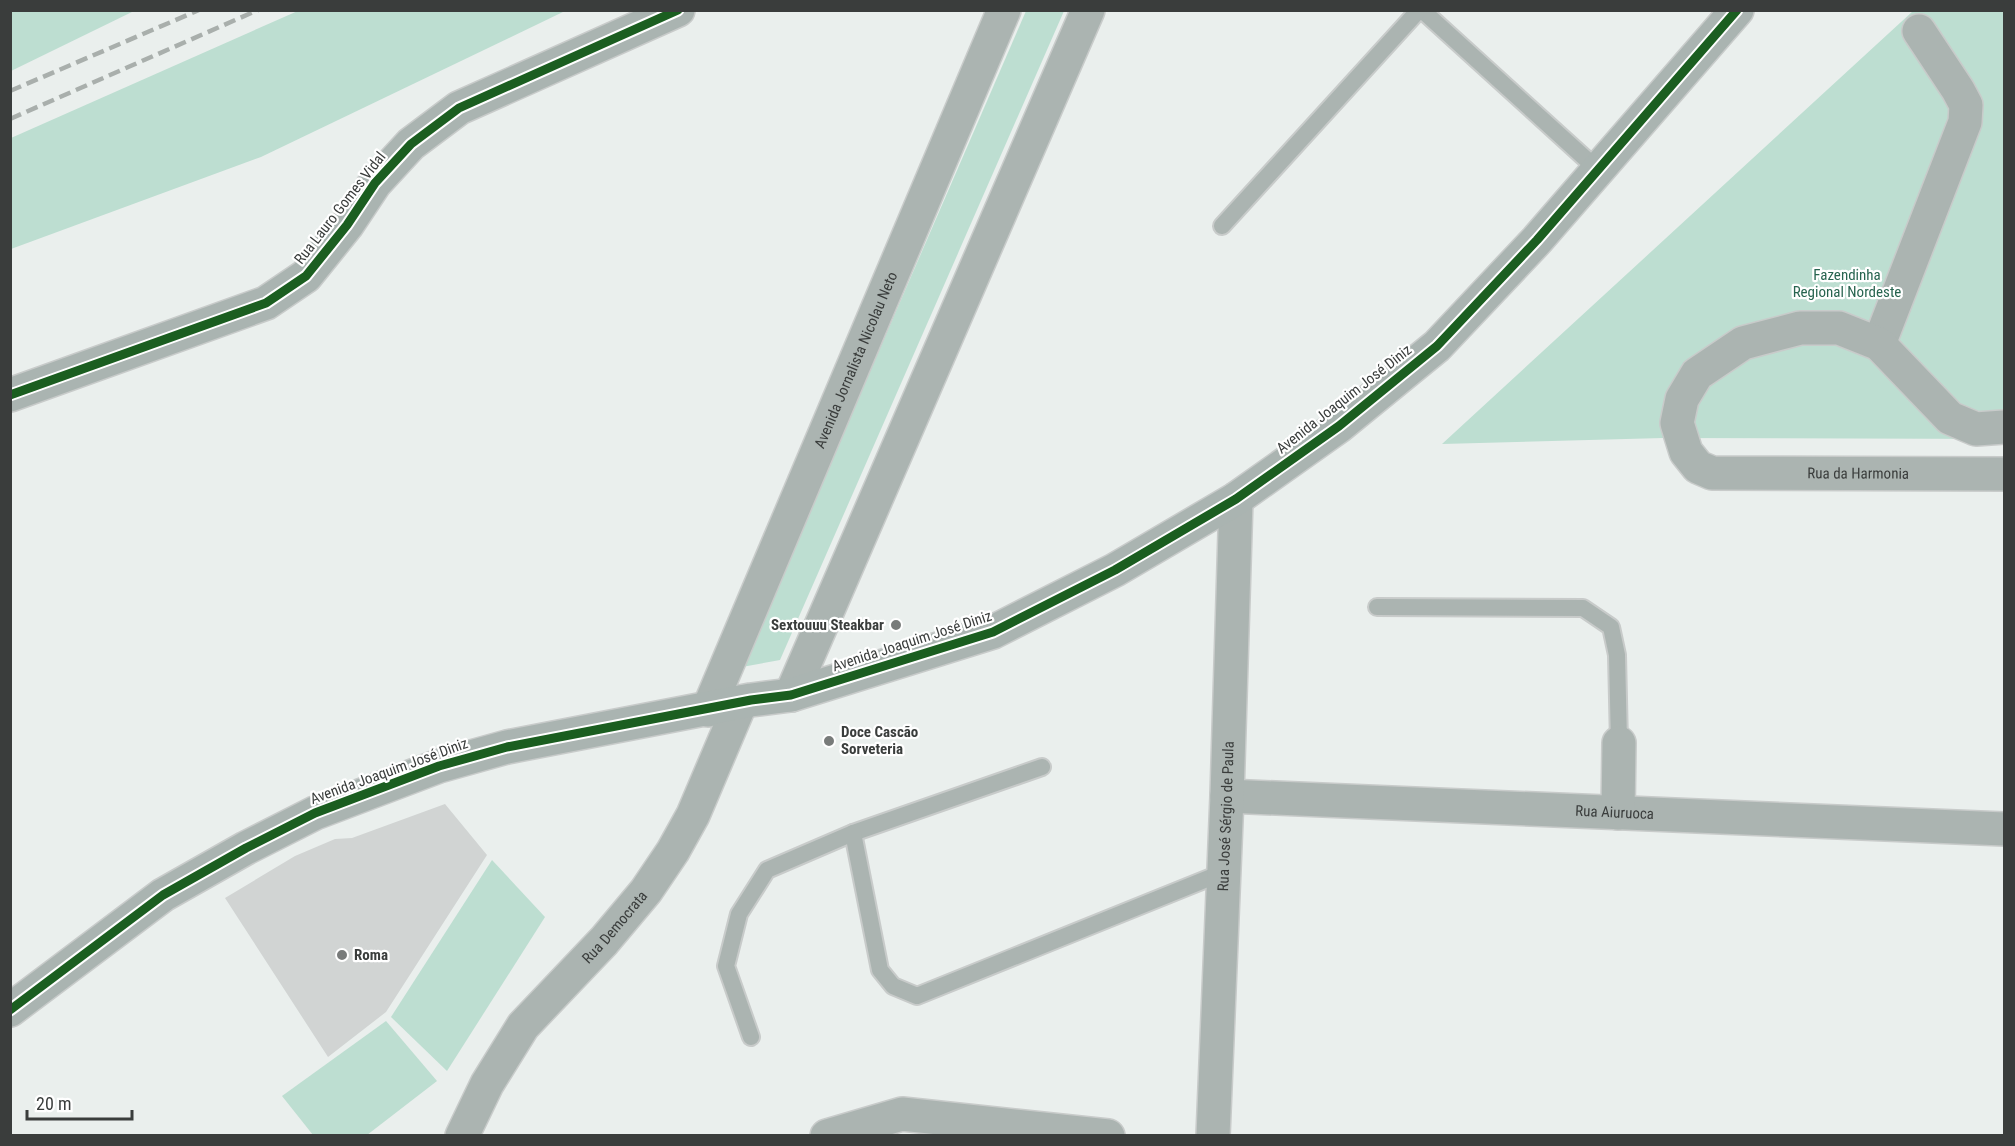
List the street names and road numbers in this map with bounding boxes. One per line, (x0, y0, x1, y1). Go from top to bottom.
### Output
street label: Rua Lauro Gomes Vidal (291, 148, 389, 268)
street label: Avenida Jornalista Nicolau Neto (811, 269, 901, 451)
street label: Avenida Joaquim José Diniz (1273, 341, 1415, 457)
street label: Rua da Harmonia (1807, 464, 1909, 483)
street label: Avenida Joaquim José Diniz (830, 607, 994, 675)
street label: Avenida Joaquim José Diniz (308, 734, 470, 808)
street label: Rua José Sérgio de Paula (1214, 741, 1238, 892)
street label: Rua Aiuruoca (1575, 802, 1654, 823)
street label: Rua Democrata (578, 887, 651, 967)

